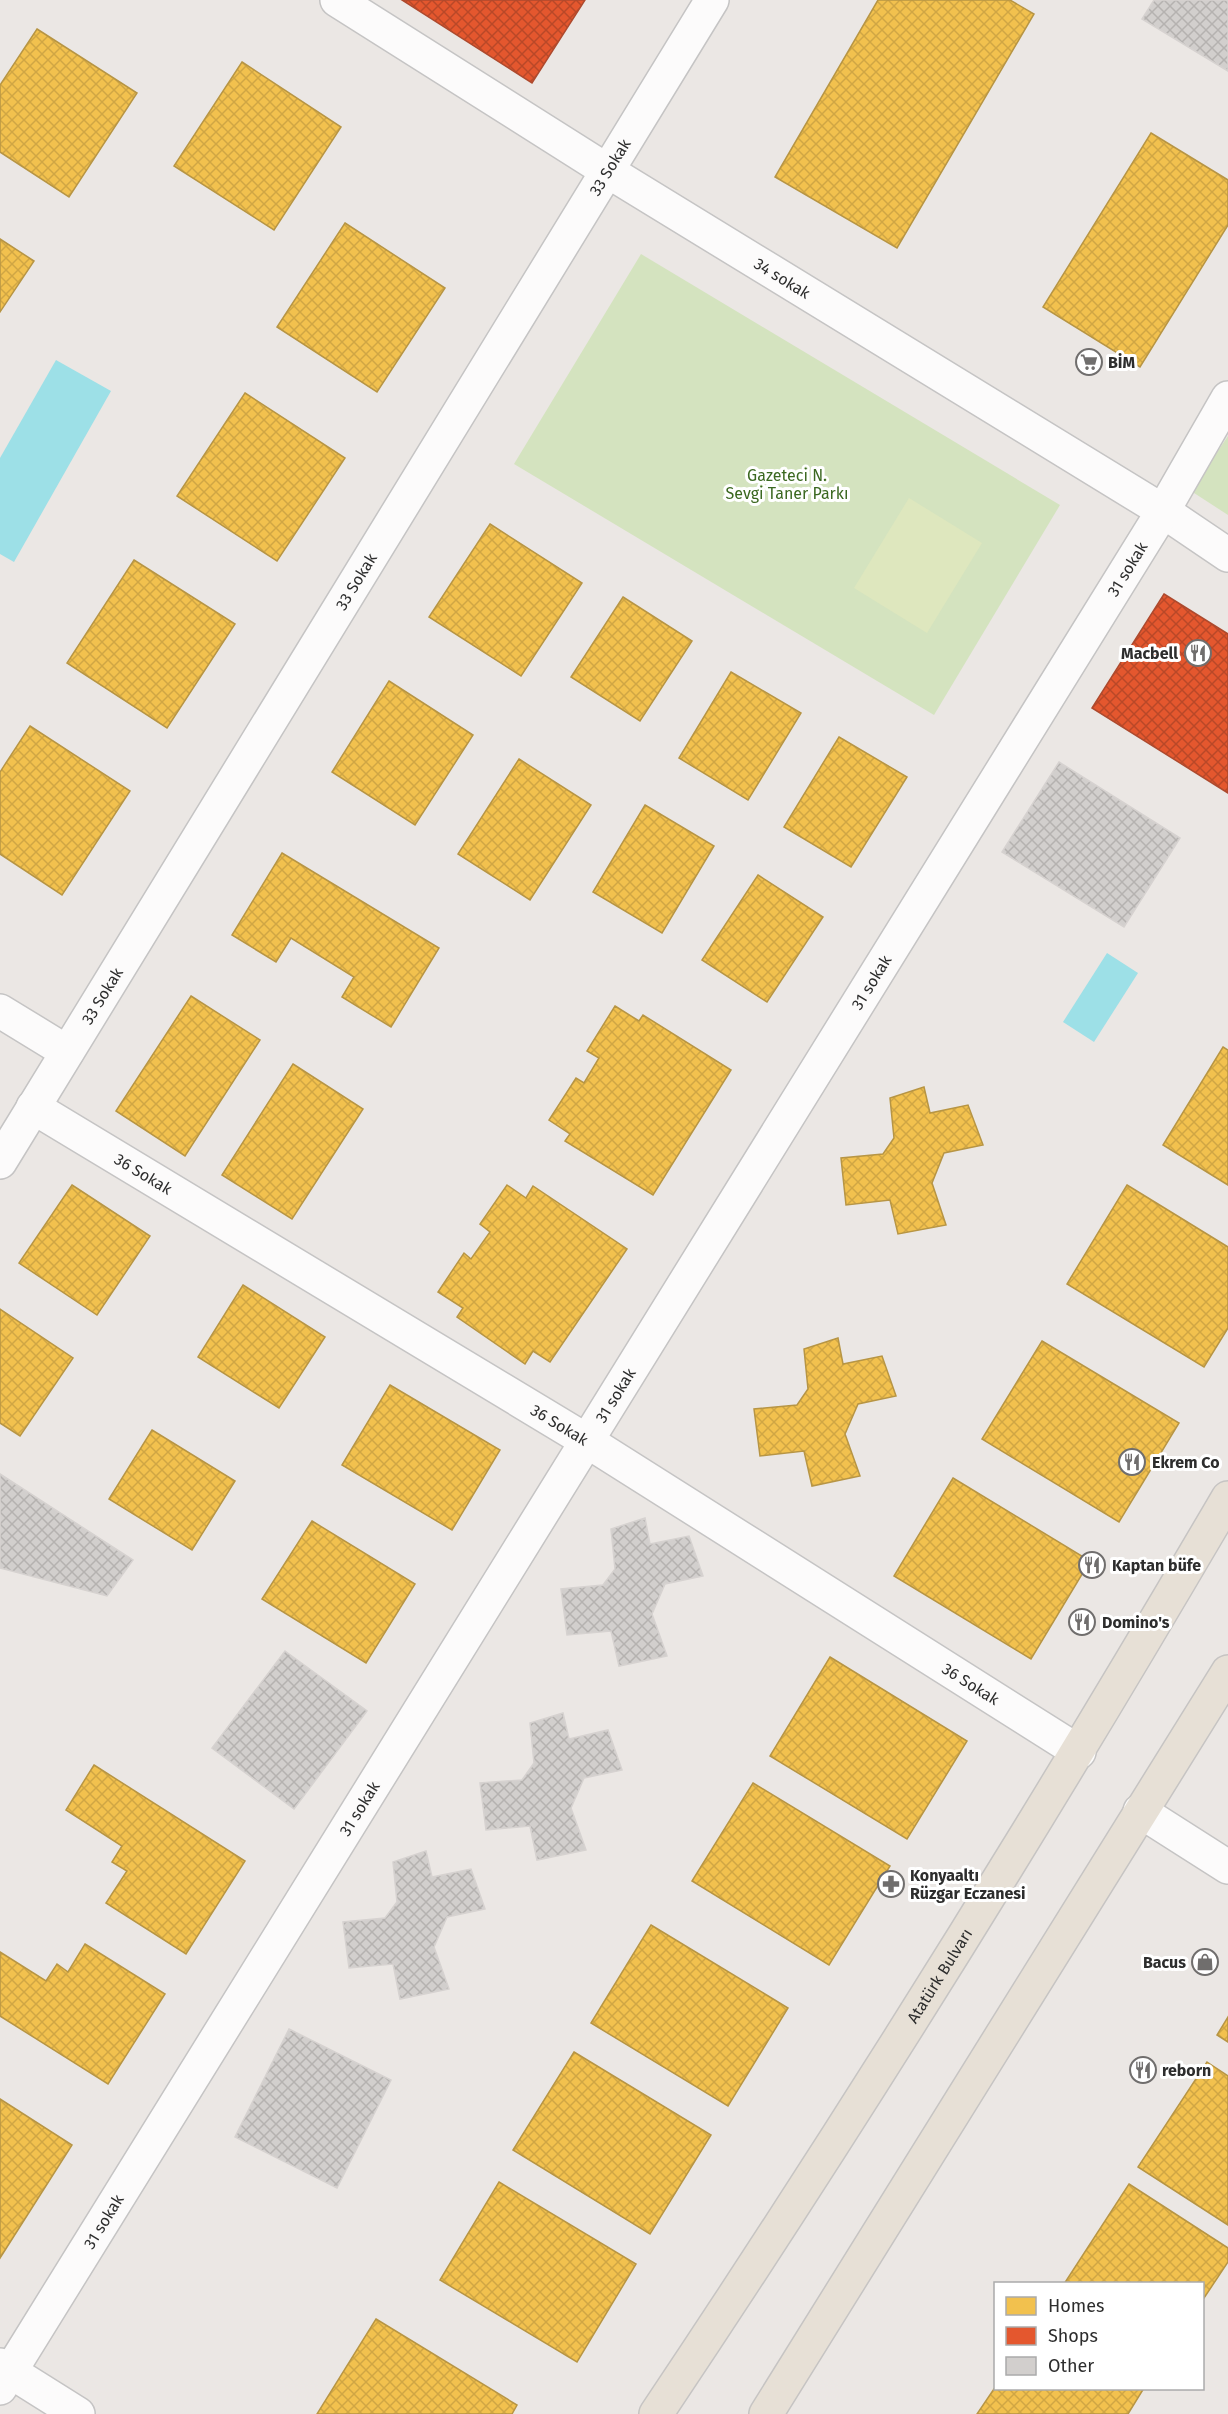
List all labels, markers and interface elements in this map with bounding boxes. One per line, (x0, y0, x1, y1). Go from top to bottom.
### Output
street label: 33 Sokak (585, 134, 635, 199)
street label: 34 sokak (751, 254, 815, 303)
supermarket icon: BİM (1074, 347, 1104, 377)
place label: BİM (1108, 353, 1136, 372)
park label: Gazeteci N. Sevgi Taner Parkı (726, 466, 848, 503)
street label: 31 sokak (1103, 537, 1152, 600)
street label: 33 Sokak (331, 549, 381, 613)
restaurant icon: Macbell (1183, 638, 1213, 668)
place label: Macbell (1121, 644, 1178, 663)
street label: 31 sokak (847, 951, 896, 1013)
street label: 33 Sokak (77, 963, 127, 1028)
street label: 36 Sokak (111, 1149, 176, 1199)
street label: 31 sokak (591, 1364, 640, 1426)
street label: 36 Sokak (527, 1400, 593, 1450)
restaurant icon: Ekrem Co (1117, 1447, 1147, 1477)
place label: Ekrem Co (1152, 1453, 1220, 1472)
restaurant icon: Kaptan büfe (1077, 1550, 1107, 1580)
place label: Kaptan büfe (1112, 1556, 1201, 1575)
restaurant icon: Domino's (1067, 1607, 1097, 1637)
place label: Domino's (1102, 1613, 1170, 1632)
street label: 36 Sokak (939, 1659, 1004, 1709)
street label: 31 sokak (335, 1777, 384, 1839)
place label: Konyaaltı Rüzgar Eczanesi (910, 1866, 1026, 1903)
pharmacy icon: Konyaaltı Rüzgar Eczanesi (876, 1869, 906, 1899)
street label: Atatürk Bulvarı (903, 1925, 976, 2026)
shop icon: Bacus (1190, 1947, 1220, 1977)
place label: Bacus (1143, 1953, 1186, 1972)
restaurant icon: reborn (1128, 2055, 1158, 2085)
place label: reborn (1162, 2061, 1211, 2080)
street label: 31 sokak (79, 2190, 128, 2252)
legend (994, 2282, 1204, 2390)
text: Homes (1048, 2295, 1104, 2317)
text: Shops (1048, 2325, 1098, 2347)
text: Other (1048, 2355, 1094, 2377)

